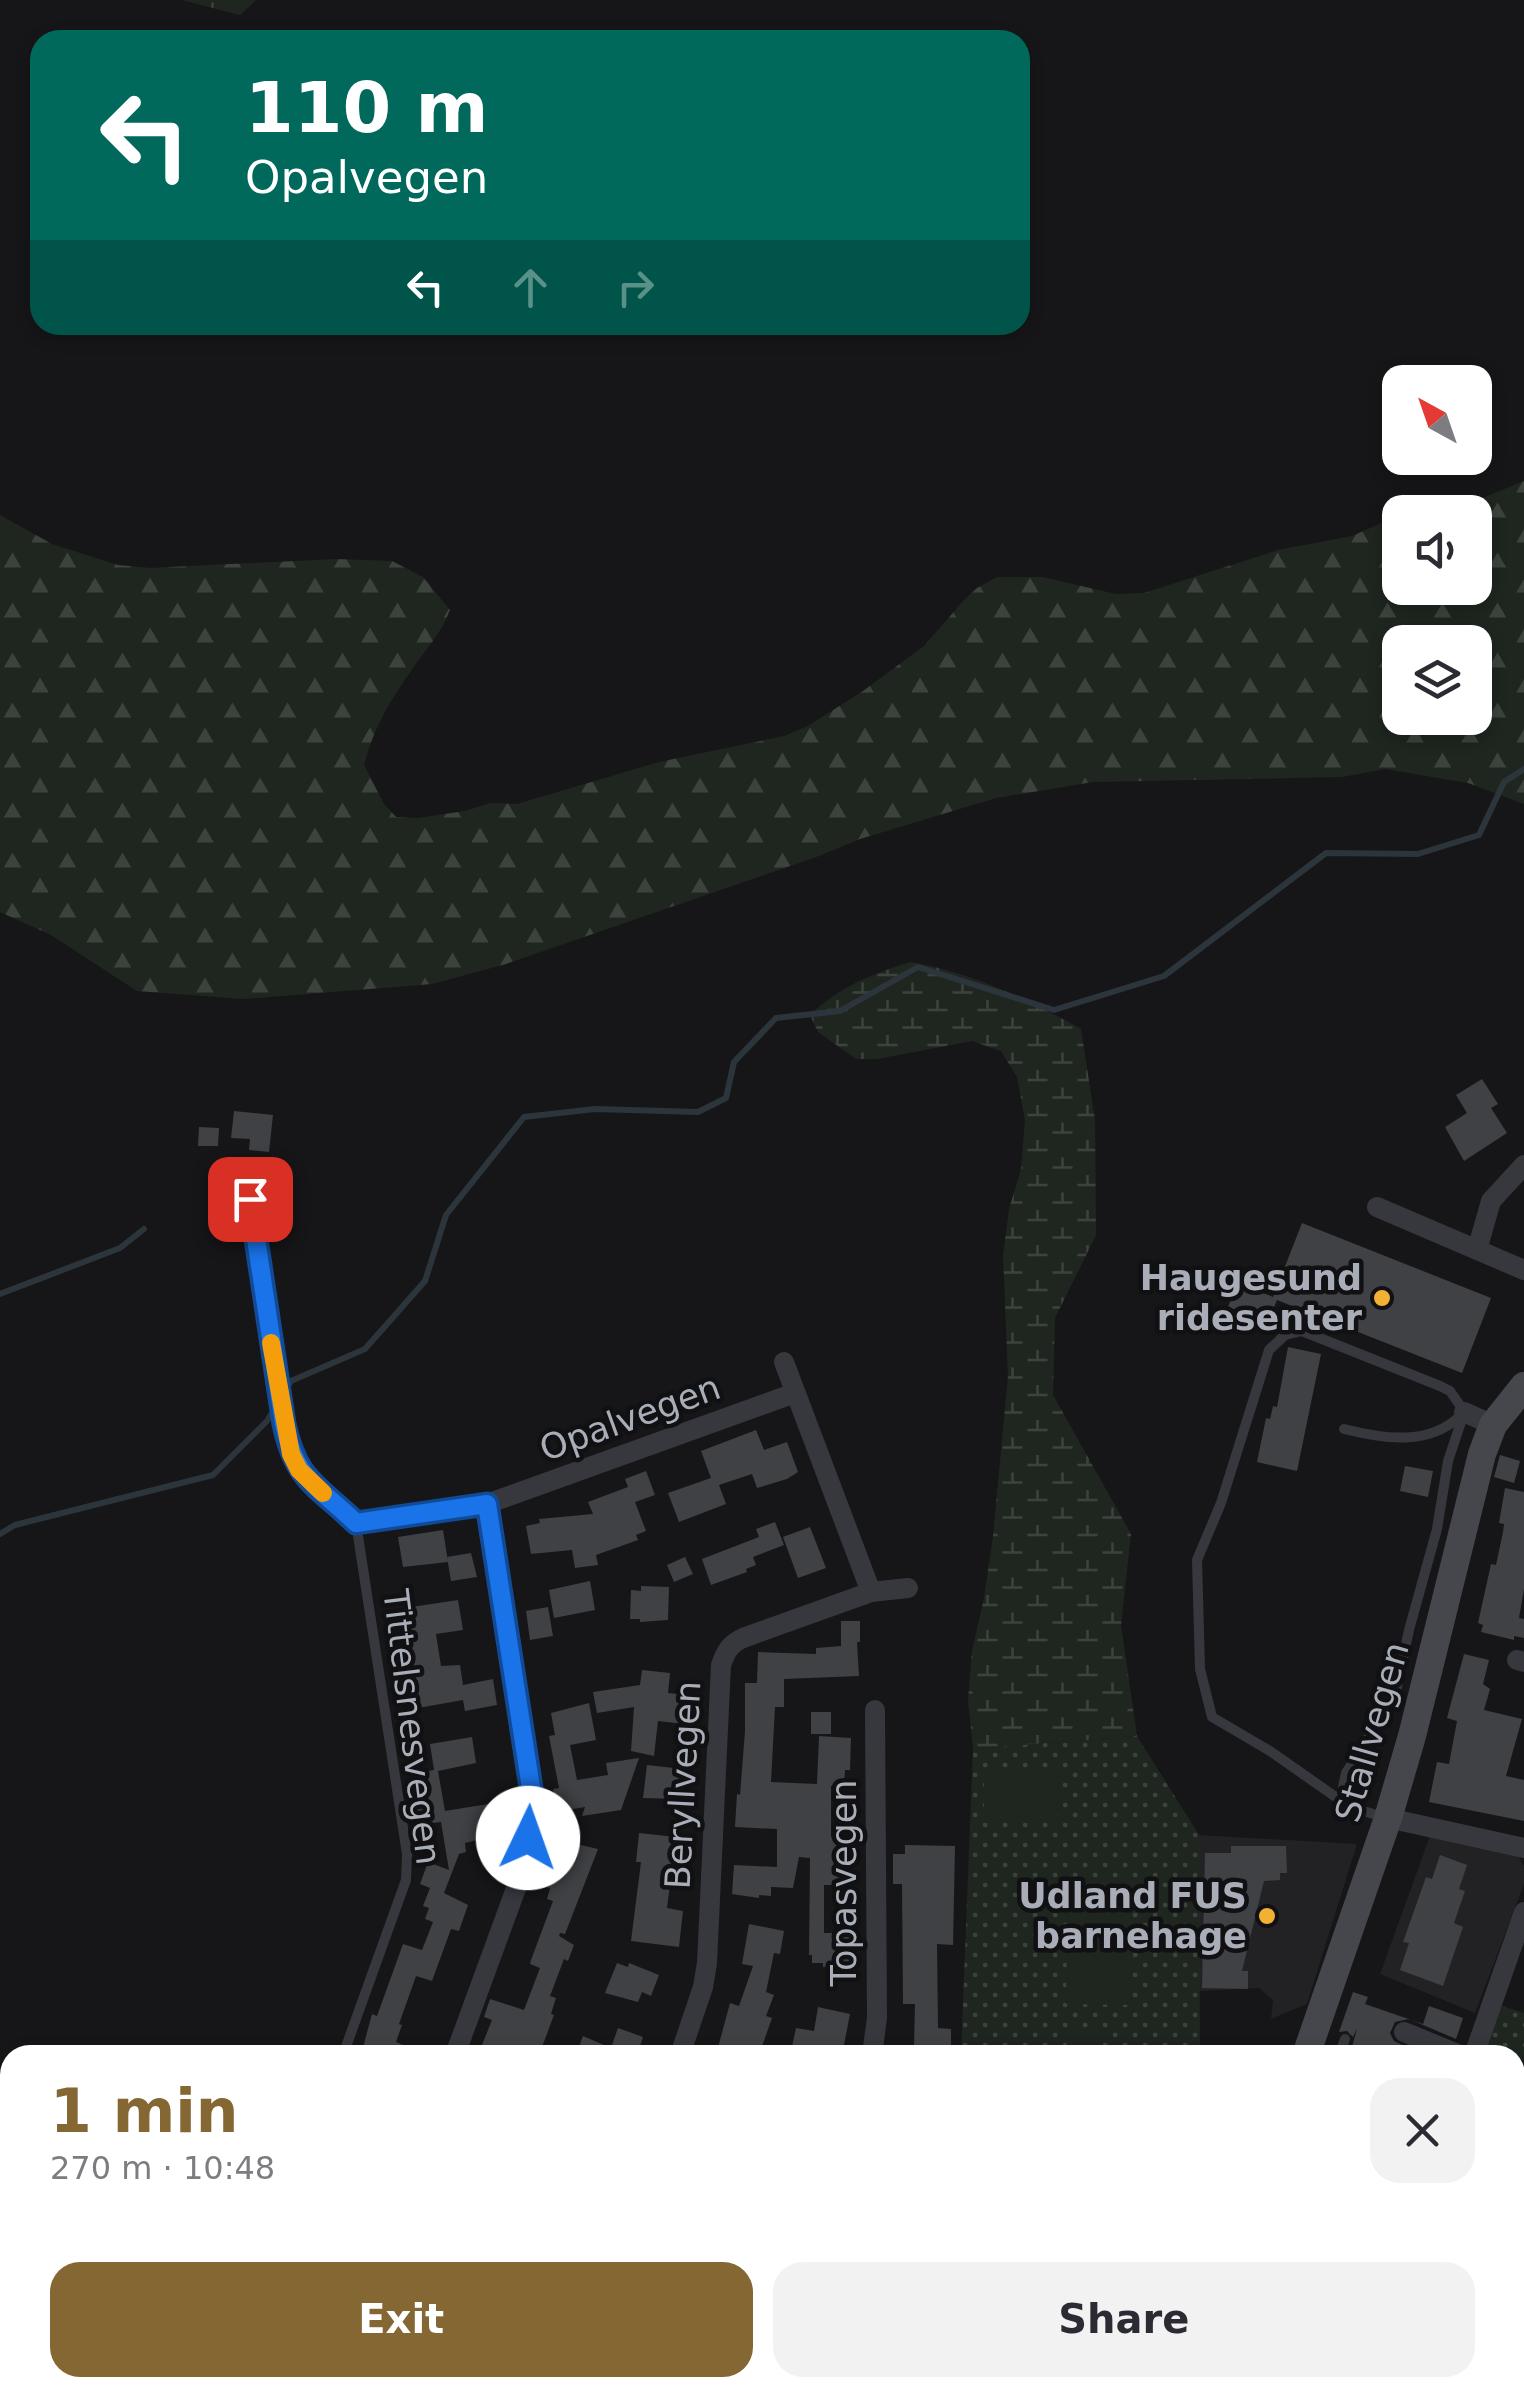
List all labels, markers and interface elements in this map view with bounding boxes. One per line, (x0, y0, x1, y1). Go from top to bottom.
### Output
text: 110 m (245, 67, 488, 149)
icon: left (80, 70, 210, 200)
text: Opalvegen (245, 151, 488, 204)
icon: left (398, 260, 453, 315)
icon: ahead (503, 260, 558, 315)
icon: right (608, 260, 663, 315)
north arrow (1382, 365, 1492, 475)
map controls (1382, 365, 1492, 735)
button: sound (1382, 495, 1492, 605)
button: layers (1382, 625, 1492, 735)
pin (208, 1157, 293, 1242)
icon: arrive (223, 1172, 278, 1227)
place label: Haugesund ridesenter (1140, 1258, 1363, 1338)
marker: Haugesund ridesenter (1371, 1287, 1393, 1309)
street label: Opalvegen (534, 1367, 726, 1469)
street label: Tittelsnesvegen (375, 1586, 449, 1867)
street label: Stallvegen (1327, 1638, 1417, 1826)
street label: Beryllvegen (658, 1680, 708, 1890)
street label: Topasvegen (824, 1780, 864, 1987)
position arrow (476, 1786, 580, 1890)
place label: Udland FUS barnehage (1018, 1876, 1247, 1956)
marker: Udland FUS barnehage (1256, 1905, 1278, 1927)
text: 1 min (50, 2076, 238, 2146)
button: close (1370, 2078, 1475, 2183)
text: 270 m · 10:48 (50, 2149, 275, 2187)
button: Exit (50, 2262, 753, 2377)
button: Share (773, 2262, 1475, 2377)

